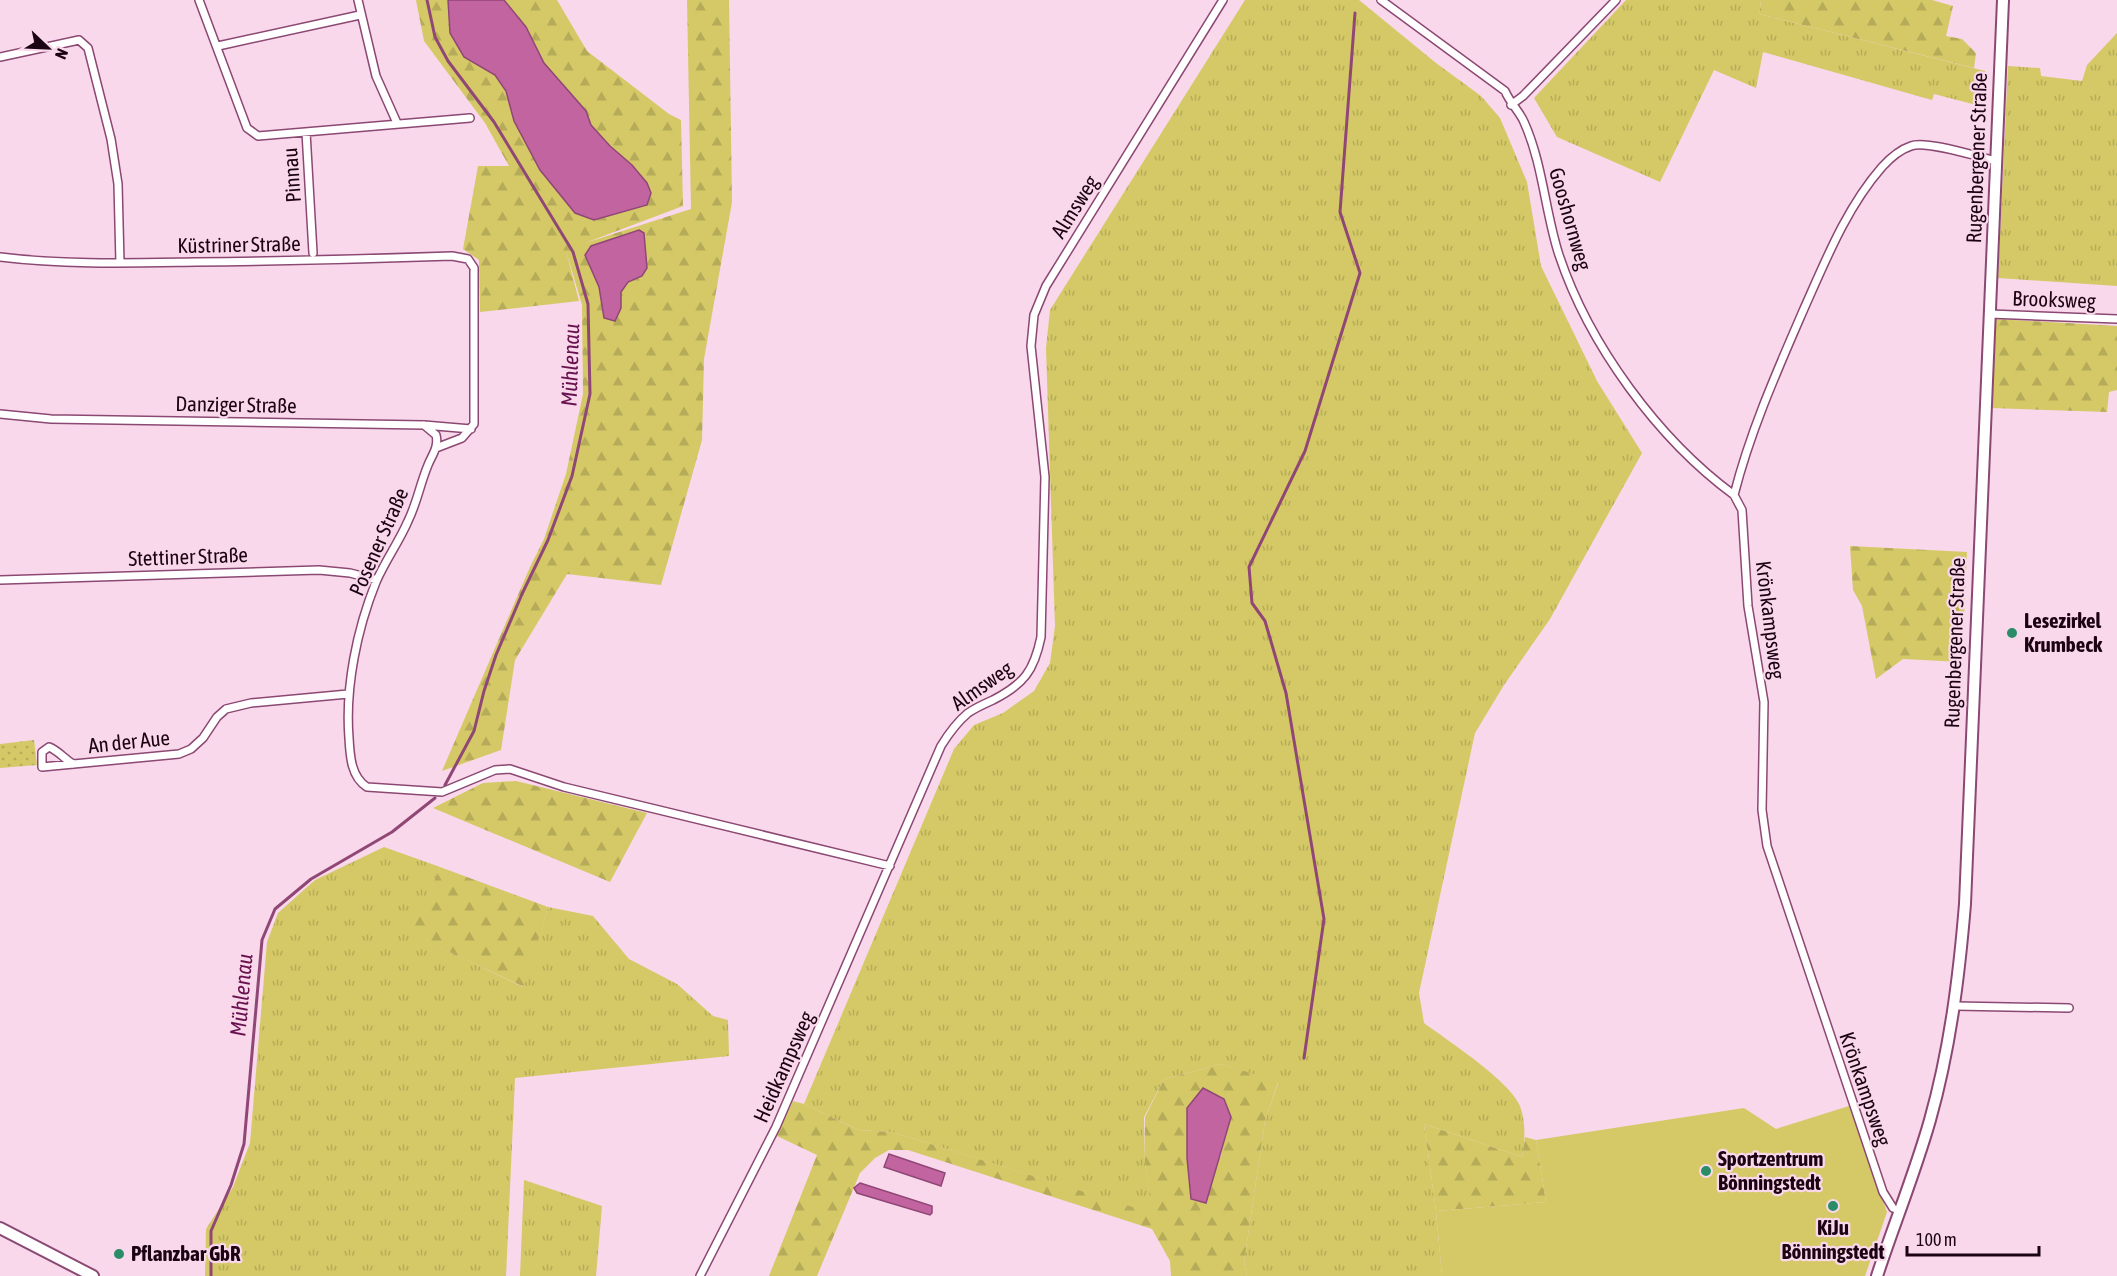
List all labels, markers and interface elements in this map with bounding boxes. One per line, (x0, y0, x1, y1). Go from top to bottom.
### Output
north arrow (18, 18, 78, 78)
text: N (52, 46, 72, 62)
street label: Rugenbergener Straße (1961, 72, 1991, 244)
street label: Pinnau (277, 147, 305, 203)
street label: Gooshornweg (1545, 165, 1597, 273)
street label: Almsweg (1046, 171, 1103, 242)
street label: Küstriner Straße (177, 231, 301, 257)
street label: Brooksweg (2012, 286, 2096, 312)
water label: Mühlenau (556, 323, 584, 407)
street label: Danziger Straße (175, 391, 297, 417)
street label: Posener Straße (344, 484, 413, 599)
street label: Stettiner Straße (128, 542, 248, 570)
street label: Rugenbergener Straße (1939, 557, 1969, 729)
street label: Krönkampsweg (1752, 559, 1790, 680)
place label: Lesezirkel Krumbeck (2024, 608, 2103, 656)
marker: Lesezirkel Krumbeck (2005, 626, 2019, 640)
street label: Almsweg (946, 655, 1017, 715)
street label: An der Aue (87, 725, 171, 757)
water label: Mühlenau (224, 952, 258, 1038)
street label: Heidkampsweg (748, 1007, 818, 1126)
street label: Krönkampsweg (1835, 1029, 1897, 1149)
place label: Sportzentrum Bönningstedt (1718, 1146, 1823, 1194)
marker: Sportzentrum Bönningstedt (1699, 1164, 1713, 1178)
marker: KiJu Bönningstedt (1826, 1199, 1840, 1213)
place label: KiJu Bönningstedt (1782, 1215, 1884, 1263)
scale bar (1907, 1219, 2039, 1257)
text: 100 m (1916, 1229, 1957, 1250)
place label: Pflanzbar GbR (131, 1241, 241, 1265)
marker: Pflanzbar GbR (112, 1247, 126, 1261)

